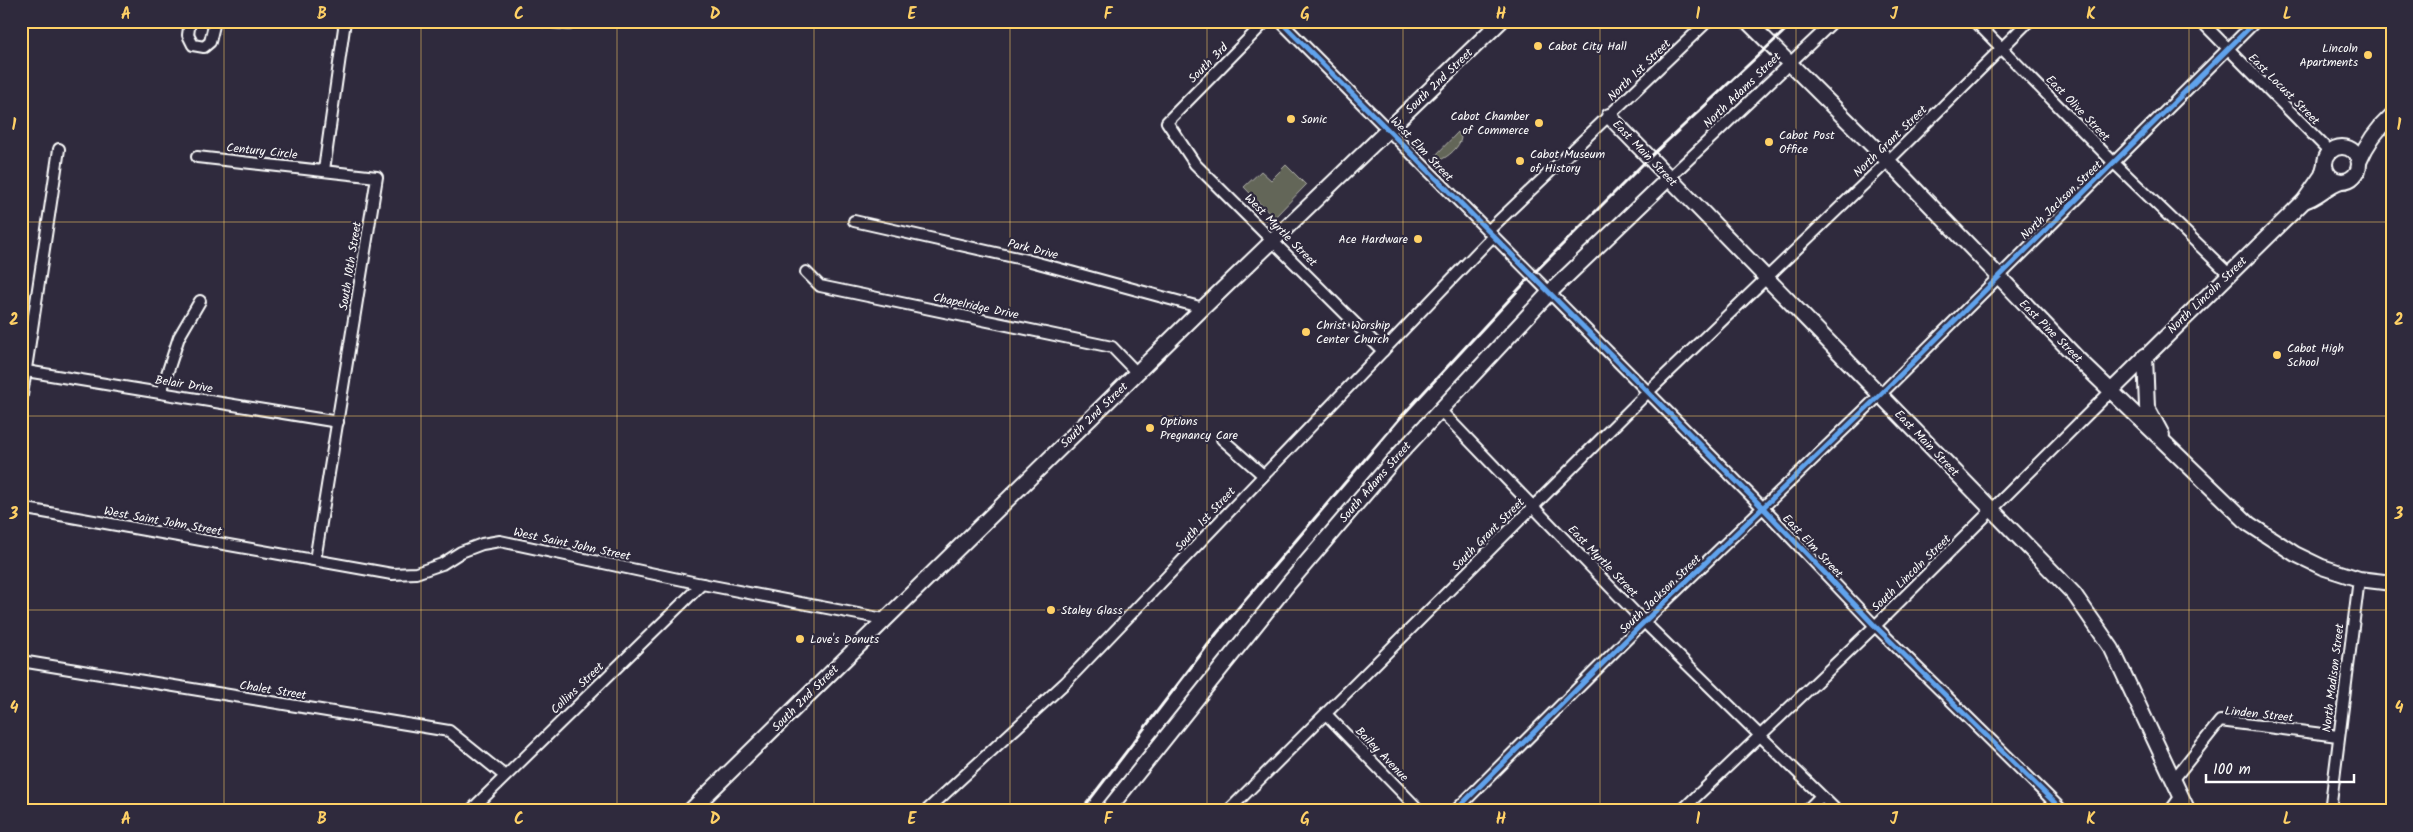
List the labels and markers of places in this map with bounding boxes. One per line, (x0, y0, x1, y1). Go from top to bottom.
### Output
place label: Cabot City Hall (1548, 37, 1627, 56)
place label: Lincoln Apartments (2300, 39, 2358, 72)
marker: Cabot City Hall (1532, 40, 1544, 52)
marker: Lincoln Apartments (2362, 49, 2374, 61)
place label: Cabot Chamber of Commerce (1451, 107, 1530, 140)
place label: Sonic (1301, 110, 1327, 129)
marker: Sonic (1285, 113, 1297, 125)
marker: Cabot Chamber of Commerce (1533, 117, 1545, 129)
place label: Cabot Post Office (1779, 126, 1835, 159)
marker: Cabot Post Office (1763, 136, 1775, 148)
place label: Cabot Museum of History (1530, 145, 1606, 178)
marker: Cabot Museum of History (1514, 155, 1526, 167)
place label: Ace Hardware (1338, 230, 1409, 249)
marker: Ace Hardware (1412, 233, 1424, 245)
place label: Christ Worship Center Church (1316, 316, 1390, 349)
marker: Christ Worship Center Church (1300, 326, 1312, 338)
place label: Cabot High School (2287, 339, 2344, 372)
marker: Cabot High School (2271, 349, 2283, 361)
place label: Options Pregnancy Care (1160, 412, 1239, 445)
marker: Options Pregnancy Care (1144, 422, 1156, 434)
place label: Staley Glass (1061, 601, 1123, 620)
marker: Staley Glass (1045, 604, 1057, 616)
place label: Love's Donuts (810, 630, 879, 649)
marker: Love's Donuts (794, 633, 806, 645)

